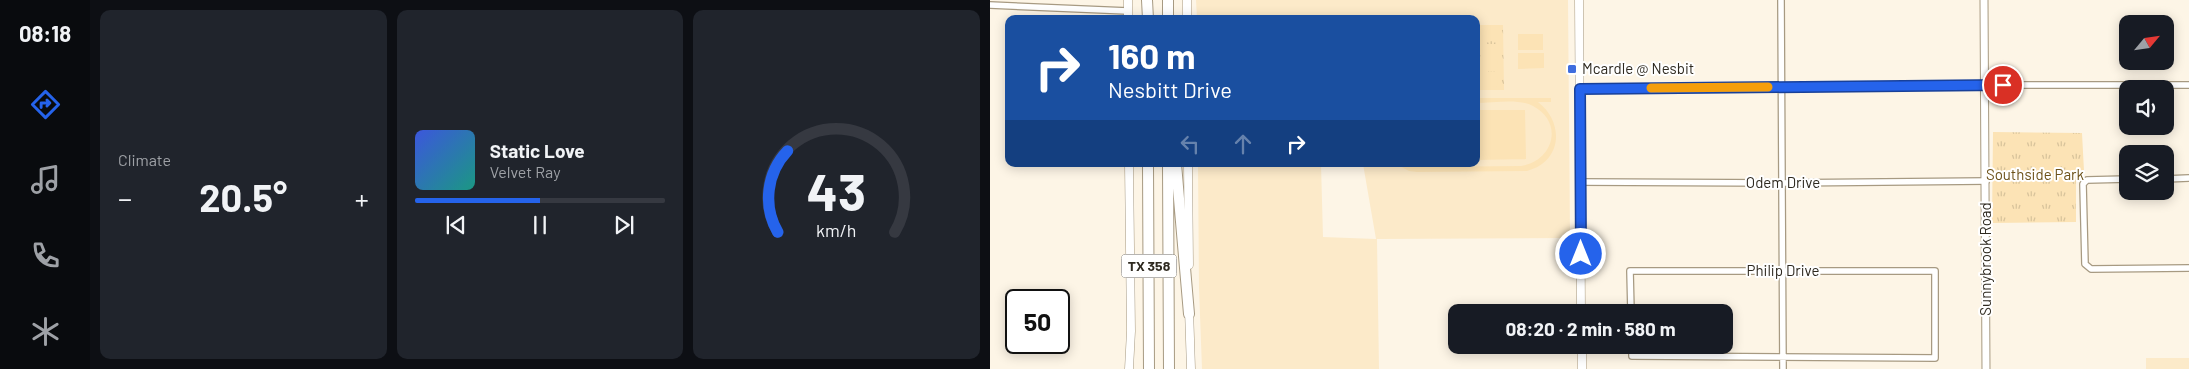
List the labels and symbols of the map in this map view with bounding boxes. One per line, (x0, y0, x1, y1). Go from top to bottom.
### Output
north arrow (2119, 15, 2174, 70)
place label: Mcardle @ Nesbit (1582, 59, 1694, 77)
marker: Mcardle @ Nesbit (1566, 63, 1578, 75)
pin (1982, 64, 2024, 106)
park label: Southside Park (1986, 165, 2085, 183)
street label: Odem Drive (1746, 173, 1820, 191)
street label: Sunnybrook Road (1976, 202, 1994, 316)
position arrow (1554, 227, 1606, 279)
road number: TX 358 (1122, 255, 1176, 278)
street label: Philip Drive (1747, 261, 1819, 279)
speed limit sign: 50 (1005, 289, 1070, 354)

